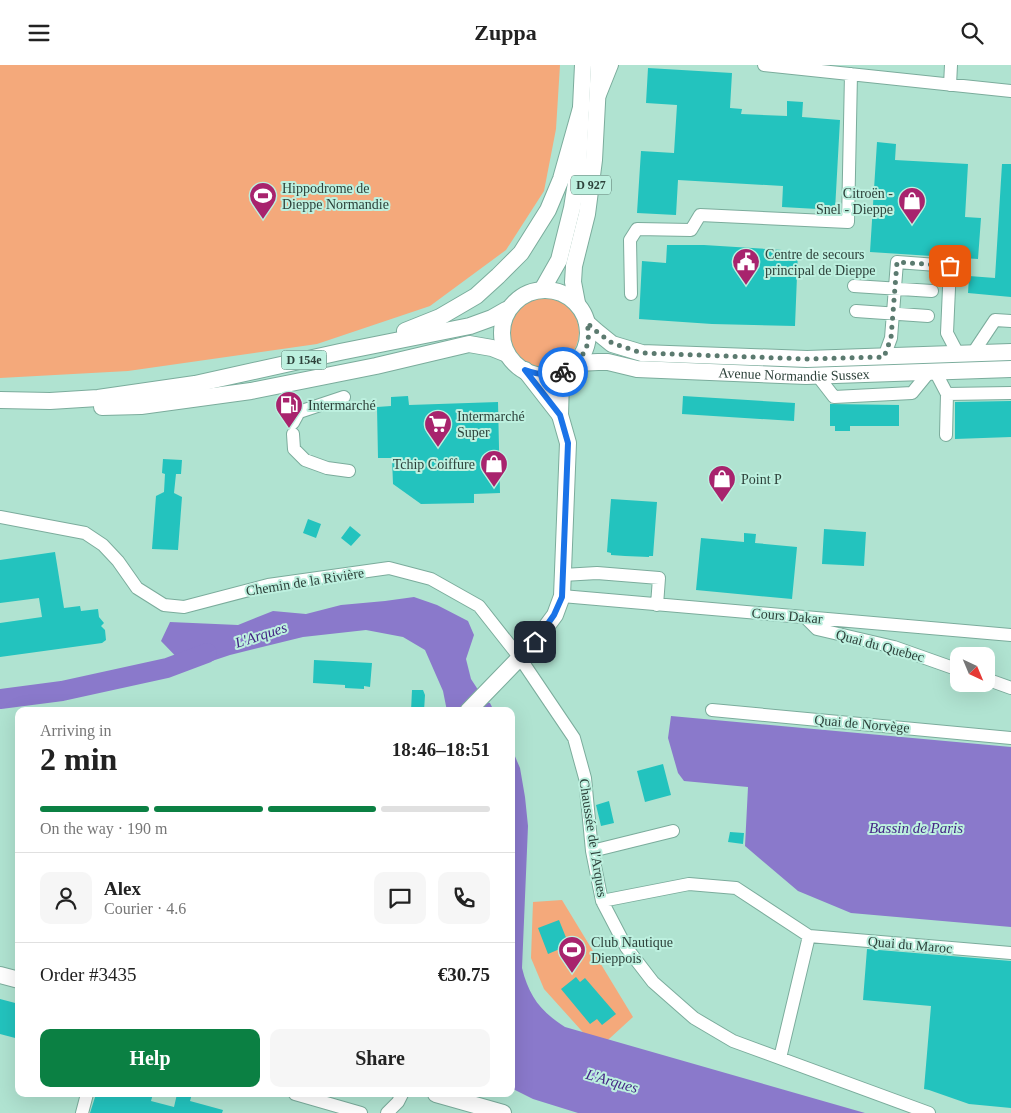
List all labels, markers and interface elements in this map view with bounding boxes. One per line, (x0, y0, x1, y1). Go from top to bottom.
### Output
icon: menu (25, 19, 53, 47)
icon: search (958, 19, 986, 47)
text: Zuppa (474, 20, 537, 45)
road number: D 927 (571, 175, 611, 195)
sports icon: Hippodrome de Dieppe Normandie (248, 181, 278, 220)
place label: Hippodrome de Dieppe Normandie (282, 181, 389, 212)
place label: Citroën - Snel - Dieppe (816, 186, 893, 217)
shop icon: Citroën - Snel - Dieppe (897, 186, 927, 225)
pin (929, 245, 971, 287)
public building icon: Centre de secours principal de Dieppe (731, 247, 761, 286)
place label: Centre de secours principal de Dieppe (765, 247, 875, 278)
icon: bag (936, 252, 964, 280)
courier (538, 347, 588, 397)
road number: D 154e (282, 351, 326, 369)
icon: bike (549, 358, 577, 386)
street label: Avenue Normandie Sussex (718, 365, 870, 384)
fuel station icon: Intermarché (274, 390, 304, 429)
place label: Intermarché (308, 398, 376, 413)
supermarket icon: Intermarché Super (423, 409, 453, 448)
place label: Intermarché Super (457, 409, 525, 440)
shop icon: Tchip Coiffure (479, 449, 509, 488)
place label: Tchip Coiffure (393, 457, 475, 472)
shop icon: Point P (707, 464, 737, 503)
place label: Point P (741, 472, 782, 487)
street label: Chemin de la Rivière (245, 565, 365, 599)
street label: Cours Dakar (751, 605, 823, 627)
water label: L'Arques (232, 619, 289, 651)
pin (514, 621, 556, 663)
street label: Quai du Quebec (834, 627, 926, 665)
icon: home (521, 628, 549, 656)
north arrow (950, 647, 995, 693)
map controls (950, 647, 995, 692)
street label: Quai de Norvège (814, 712, 910, 736)
text: Arriving in (40, 722, 112, 739)
text: 18:46–18:51 (392, 739, 490, 760)
text: 2 min (40, 741, 117, 777)
street label: Chaussée de l'Arques (576, 778, 610, 898)
text: On the way · 190 m (40, 820, 168, 837)
water label: Bassin de Paris (869, 820, 963, 836)
button: person (40, 872, 92, 924)
button: chat (374, 872, 426, 924)
button: phone (438, 872, 490, 924)
text: Alex (104, 878, 141, 899)
text: Courier · 4.6 (104, 900, 186, 917)
street label: Quai du Maroc (867, 934, 953, 956)
sports icon: Club Nautique Dieppois (557, 935, 587, 974)
place label: Club Nautique Dieppois (591, 935, 673, 966)
text: Order #3435 (40, 964, 137, 985)
text: €30.75 (438, 964, 490, 985)
button: Help (40, 1029, 260, 1087)
button: Share (270, 1029, 490, 1087)
water label: L'Arques (583, 1066, 640, 1096)

